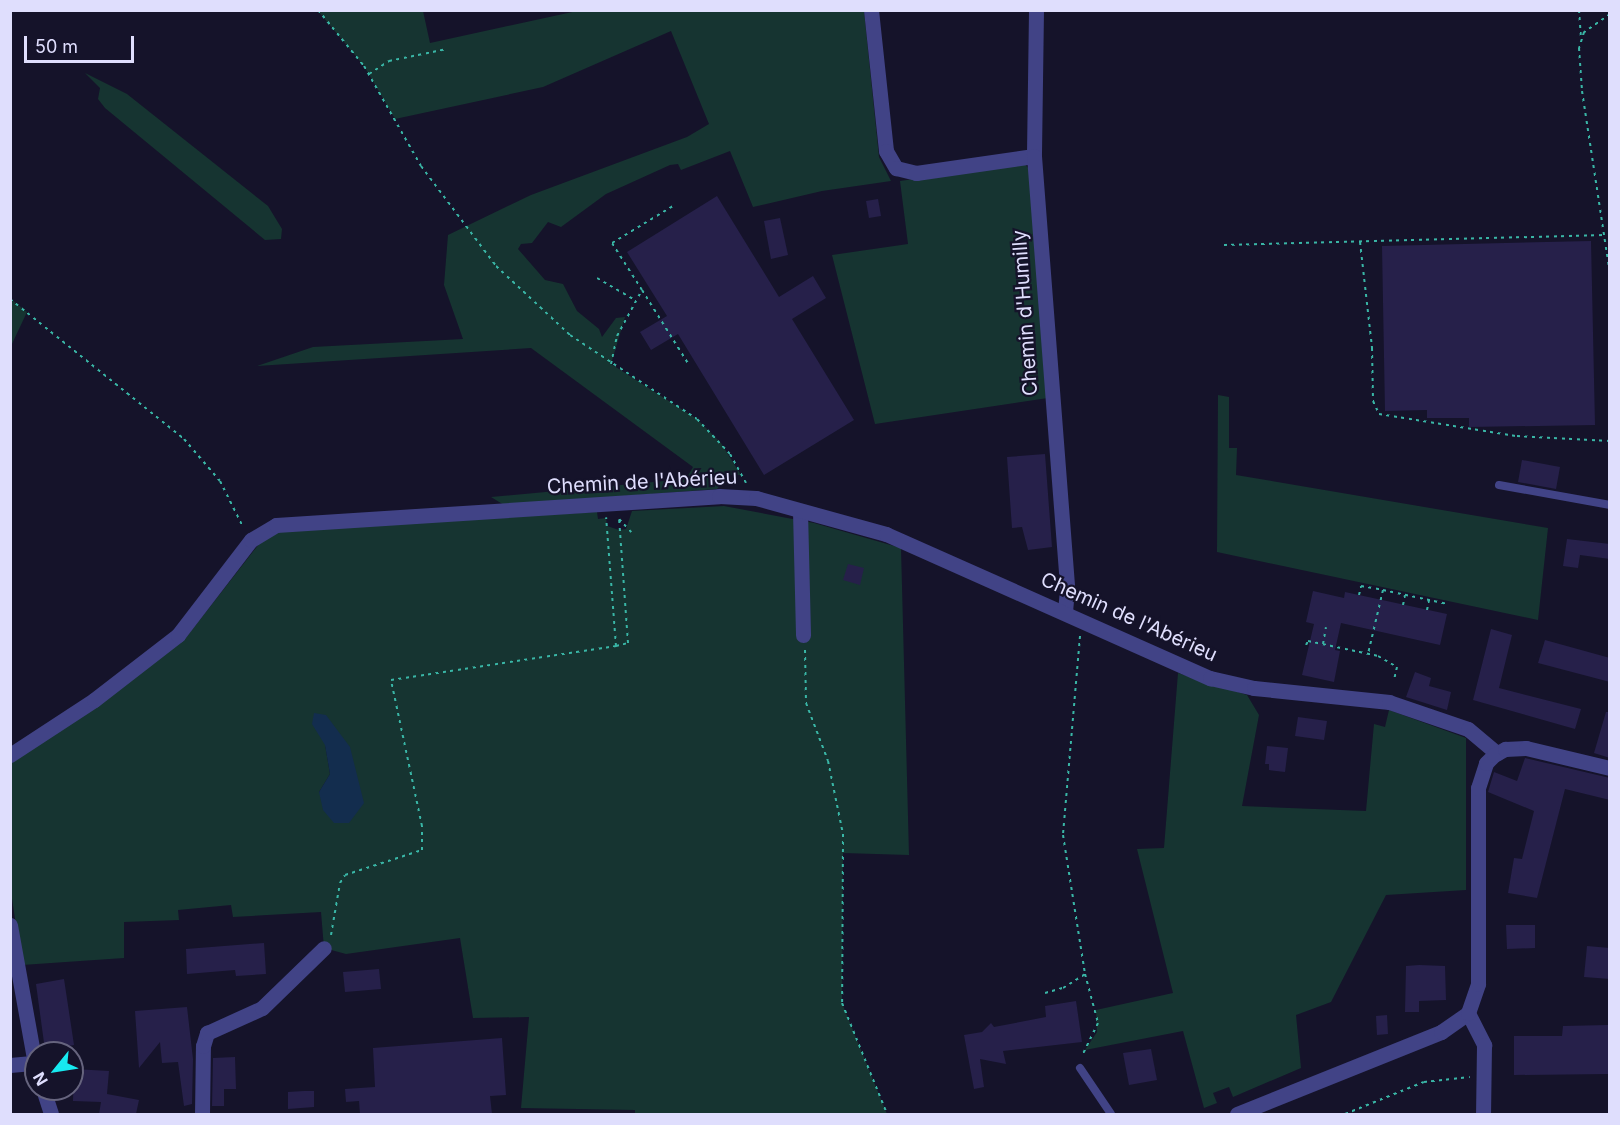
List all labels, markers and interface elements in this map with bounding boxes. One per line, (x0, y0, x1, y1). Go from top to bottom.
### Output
scale bar (27, 24, 136, 62)
text: 50 m (35, 36, 78, 57)
street label: Chemin d'Humilly (1007, 229, 1043, 397)
street label: Chemin de l'Abérieu (546, 465, 738, 499)
street label: Chemin de l'Abérieu (1037, 567, 1221, 667)
north arrow (24, 1041, 84, 1101)
text: N (28, 1069, 52, 1089)

